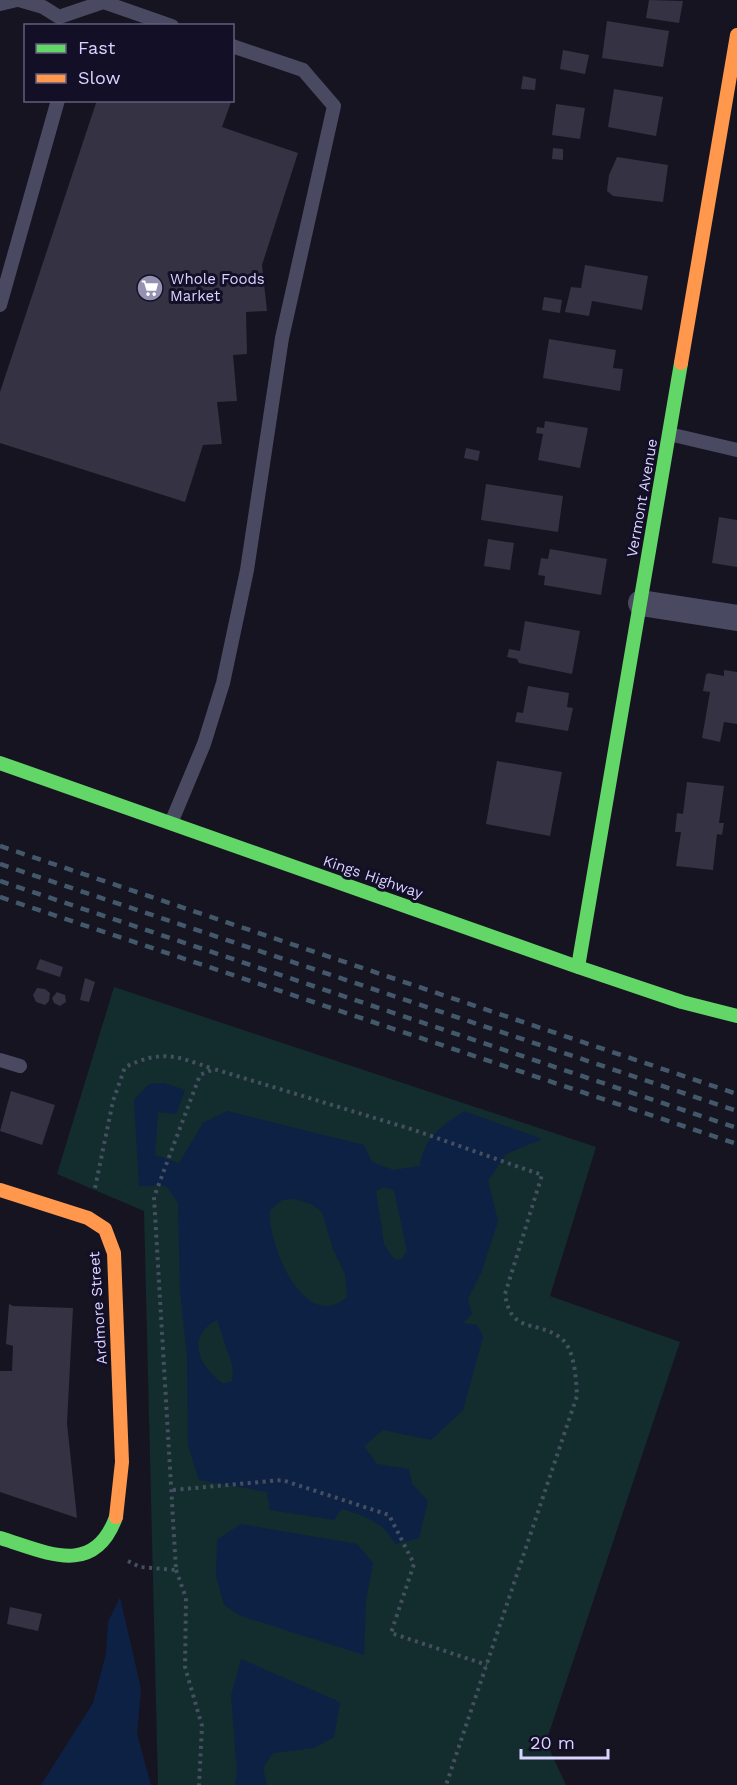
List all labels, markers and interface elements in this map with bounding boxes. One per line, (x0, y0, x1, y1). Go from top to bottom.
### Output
legend (24, 24, 234, 102)
text: Fast (78, 37, 116, 58)
text: Slow (78, 67, 121, 88)
place label: Whole Foods Market (170, 270, 265, 305)
supermarket icon: Whole Foods Market (135, 273, 165, 303)
street label: Vermont Avenue (623, 437, 661, 559)
street label: Kings Highway (321, 851, 426, 903)
street label: Ardmore Street (85, 1250, 111, 1365)
scale bar (521, 1722, 608, 1760)
text: 20 m (530, 1732, 575, 1753)

